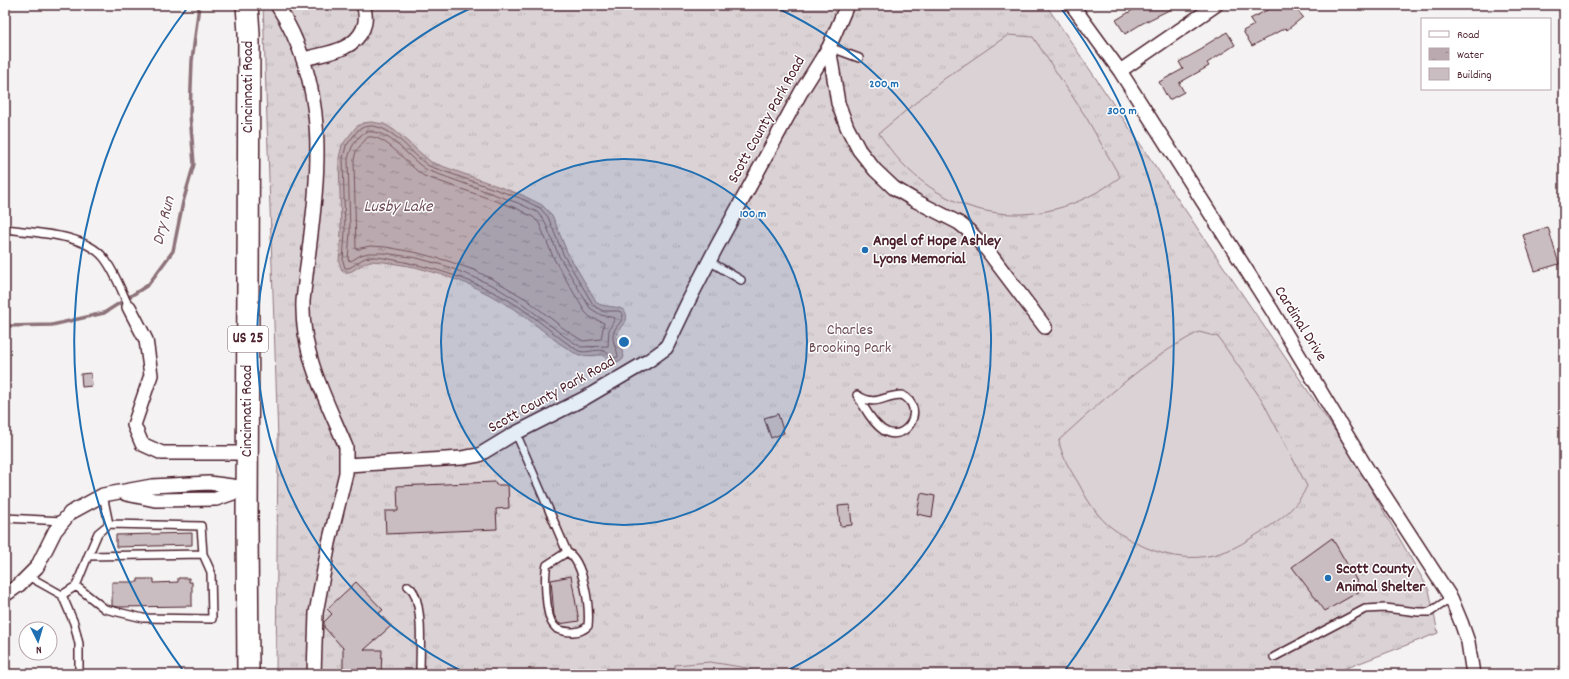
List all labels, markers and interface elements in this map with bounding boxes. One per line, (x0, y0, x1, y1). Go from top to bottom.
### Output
legend (1421, 18, 1551, 90)
text: Road (1457, 27, 1479, 44)
street label: Cincinnati Road (237, 41, 260, 133)
text: Water (1457, 47, 1484, 64)
street label: Scott County Park Road (722, 52, 812, 188)
text: Building (1457, 67, 1492, 84)
text: 200 m (869, 76, 899, 93)
text: 300 m (1107, 103, 1137, 120)
water label: Dry Run (147, 193, 183, 248)
water label: Lusby Lake (364, 196, 434, 220)
text: 100 m (740, 206, 766, 223)
place label: Angel of Hope Ashley Lyons Memorial (873, 230, 1002, 271)
marker: Angel of Hope Ashley Lyons Memorial (860, 245, 870, 255)
street label: Cardinal Drive (1268, 282, 1332, 366)
park label: Charles Brooking Park (809, 319, 891, 360)
road number: US 25 (228, 326, 268, 352)
centre of rings (617, 335, 631, 349)
street label: Scott County Park Road (484, 350, 620, 440)
street label: Cincinnati Road (236, 365, 259, 457)
place label: Scott County Animal Shelter (1336, 558, 1426, 599)
marker: Scott County Animal Shelter (1323, 573, 1333, 583)
north arrow (18, 621, 58, 661)
text: N (35, 641, 42, 657)

